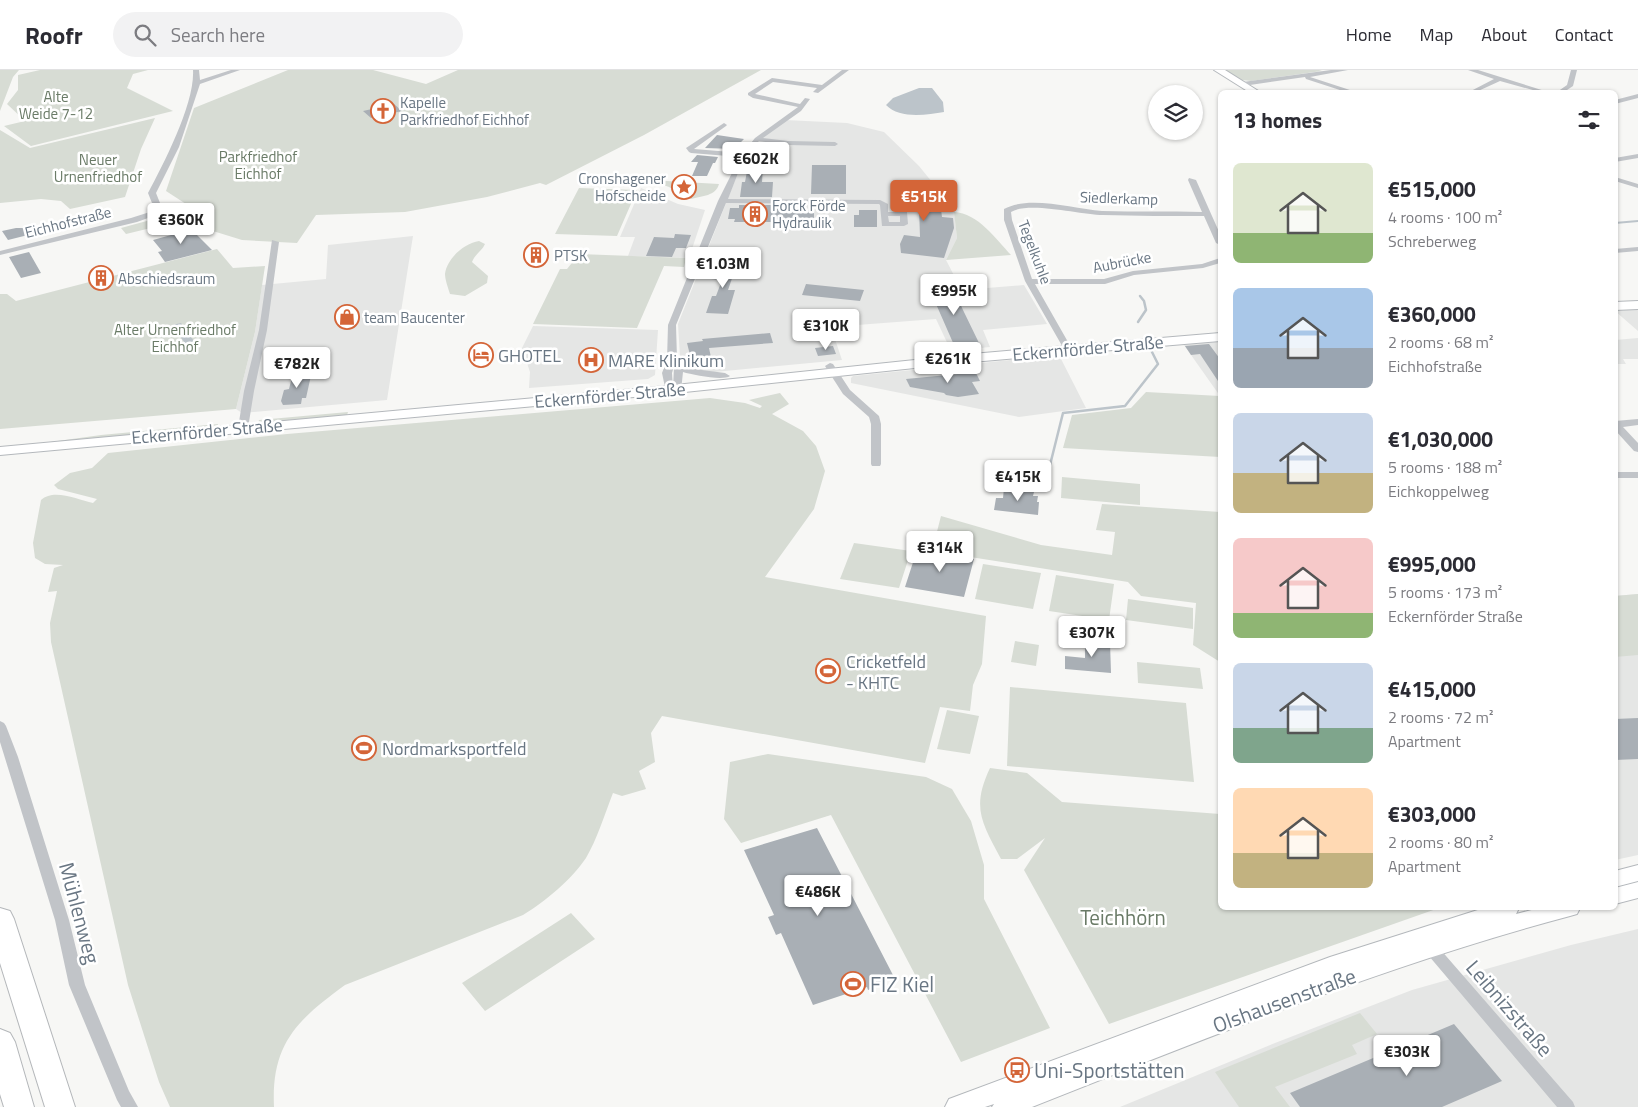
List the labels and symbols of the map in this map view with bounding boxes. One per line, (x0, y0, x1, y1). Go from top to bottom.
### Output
park label: Alte Weide 7-12 (19, 85, 93, 125)
place label: Kapelle Parkfriedhof Eichhof (400, 91, 529, 131)
church icon: Kapelle Parkfriedhof Eichhof (370, 98, 396, 124)
pin: €602K (721, 142, 791, 184)
park label: Parkfriedhof Eichhof (219, 145, 297, 185)
park label: Neuer Urnenfriedhof (54, 148, 142, 188)
place label: Cronshagener Hofscheide (578, 167, 666, 207)
place icon: Cronshagener Hofscheide (671, 174, 697, 200)
pin: €515K (889, 180, 959, 222)
street label: Siedlerkamp (1079, 185, 1159, 211)
place label: Forck Förde Hydraulik (772, 194, 846, 234)
street label: Eichhofstraße (22, 200, 114, 244)
building icon: Forck Förde Hydraulik (742, 201, 768, 227)
pin: €360K (146, 202, 216, 245)
street label: Tegelkuhle (1012, 217, 1058, 287)
building icon: PTSK (523, 242, 549, 268)
place label: PTSK (554, 244, 588, 267)
street label: Aubrücke (1091, 245, 1153, 279)
pin: €1.03M (682, 246, 764, 289)
building icon: Abschiedsraum (88, 265, 114, 291)
place label: Abschiedsraum (118, 267, 215, 290)
pin: €995K (919, 274, 989, 316)
shop icon: team Baucenter (334, 304, 360, 330)
place label: team Baucenter (364, 306, 465, 329)
pin: €310K (791, 308, 861, 351)
park label: Alter Urnenfriedhof Eichhof (114, 318, 236, 358)
street label: Eckernförder Straße (1011, 328, 1165, 368)
hotel icon: GHOTEL (468, 342, 494, 368)
place label: GHOTEL (498, 342, 561, 369)
pin: €261K (913, 342, 983, 384)
pin: €782K (262, 346, 332, 389)
hospital icon: MARE Klinikum (578, 347, 604, 373)
place label: MARE Klinikum (608, 347, 724, 374)
street label: Eckernförder Straße (533, 375, 687, 415)
street label: Eckernförder Straße (130, 411, 284, 451)
pin: €415K (983, 460, 1053, 502)
pin: €314K (905, 530, 975, 573)
pin: €307K (1057, 616, 1127, 658)
place label: Cricketfeld - KHTC (846, 648, 926, 696)
sports icon: Cricketfeld - KHTC (815, 658, 841, 684)
sports icon: Nordmarksportfeld (351, 735, 377, 761)
place label: Nordmarksportfeld (382, 735, 527, 762)
street label: Mühlenweg (51, 859, 109, 968)
pin: €486K (783, 874, 853, 917)
park label: Teichhörn (1080, 901, 1166, 933)
street label: Leibnizstraße (1459, 953, 1561, 1063)
street label: Olshausenstraße (1208, 959, 1360, 1041)
place label: FIZ Kiel (870, 968, 934, 1000)
sports icon: FIZ Kiel (840, 971, 866, 997)
pin: €303K (1372, 1034, 1442, 1077)
place label: Uni-Sportstätten (1034, 1054, 1185, 1086)
bus stop icon: Uni-Sportstätten (1004, 1057, 1030, 1083)

